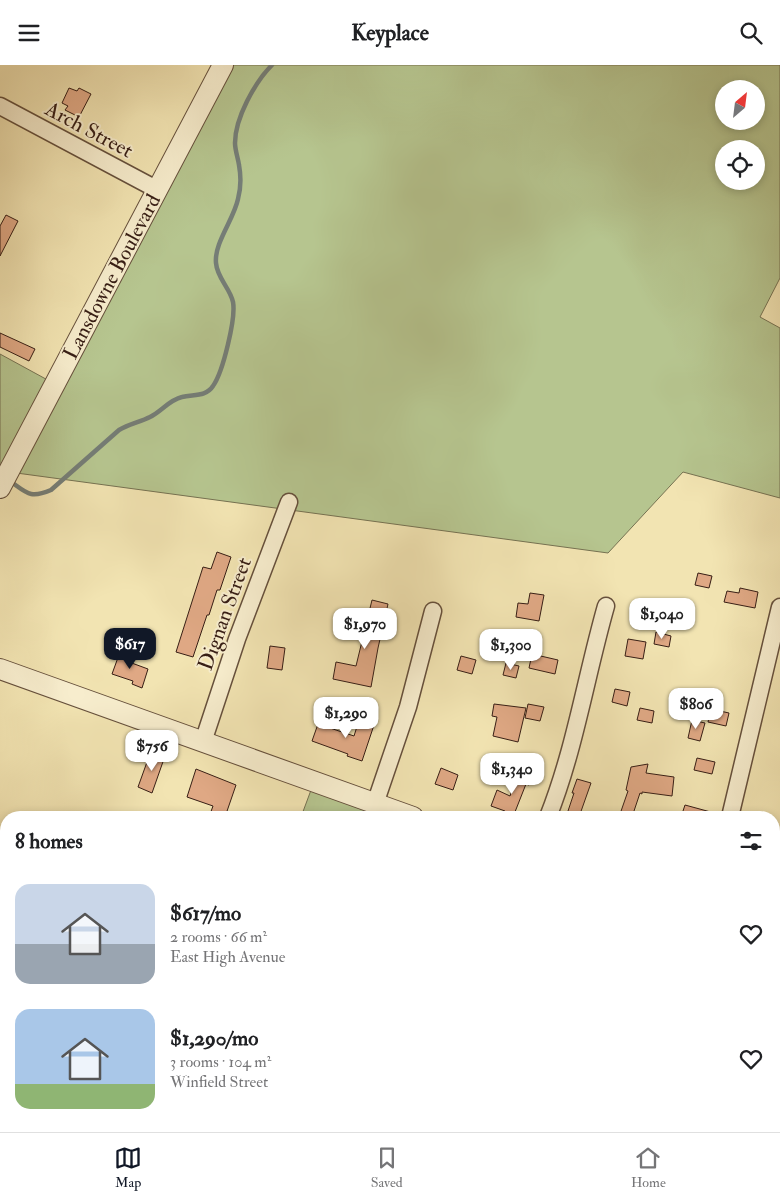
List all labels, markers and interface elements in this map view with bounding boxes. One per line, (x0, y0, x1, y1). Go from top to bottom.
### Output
icon: menu (15, 19, 43, 47)
text: Keyplace (351, 19, 429, 47)
icon: search (737, 19, 765, 47)
north arrow (715, 80, 765, 130)
map controls (715, 80, 765, 190)
street label: Arch Street (40, 95, 138, 164)
button: locate (715, 140, 765, 190)
street label: Lansdowne Boulevard (57, 189, 167, 364)
street label: Dignan Street (192, 554, 258, 674)
pin: $1,040 (621, 597, 703, 640)
text: $1,040 (640, 604, 684, 624)
pin: $1,970 (324, 607, 406, 650)
text: $1,970 (344, 614, 386, 634)
pin: $617 (100, 627, 160, 670)
pin: $1,300 (470, 629, 552, 671)
text: $617 (115, 634, 145, 654)
text: $1,300 (490, 635, 532, 655)
pin: $806 (666, 687, 726, 730)
text: $806 (680, 694, 712, 714)
pin: $1,290 (305, 697, 387, 739)
text: $1,290 (324, 703, 368, 723)
pin: $756 (122, 729, 182, 772)
text: $756 (136, 736, 168, 756)
pin: $1,340 (471, 753, 553, 795)
text: $1,340 (491, 759, 533, 779)
icon: filters (737, 827, 765, 855)
text: 8 homes (15, 828, 83, 855)
text: $617/mo (170, 900, 241, 927)
icon: home (55, 904, 115, 964)
icon: heart (737, 920, 765, 948)
text: 2 rooms · 66 m² (170, 927, 267, 947)
text: East High Avenue (170, 947, 285, 967)
text: $1,290/mo (170, 1025, 258, 1052)
icon: home (55, 1029, 115, 1089)
icon: heart (737, 1045, 765, 1073)
text: 3 rooms · 104 m² (170, 1052, 271, 1072)
text: Winfield Street (170, 1072, 268, 1092)
tab: Map (114, 1144, 142, 1191)
tab: Saved (371, 1144, 403, 1191)
tab: Home (631, 1144, 666, 1191)

